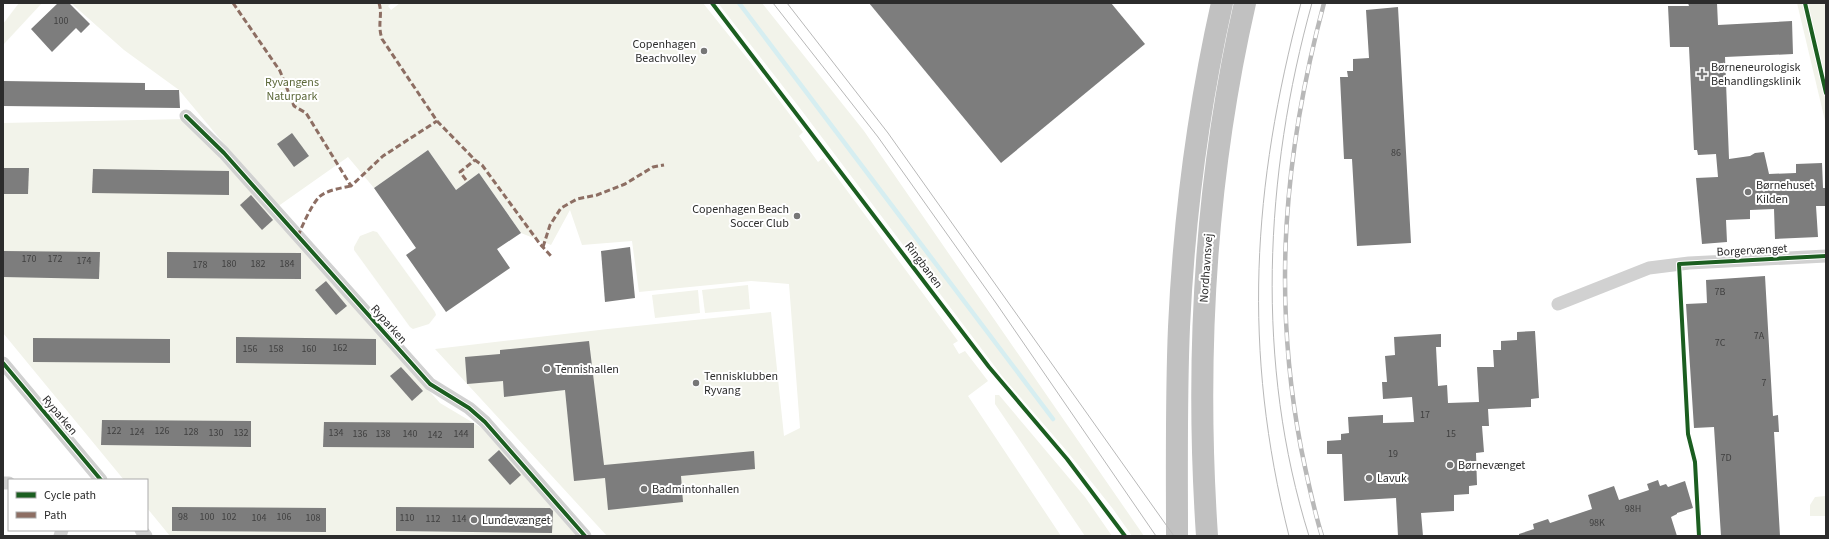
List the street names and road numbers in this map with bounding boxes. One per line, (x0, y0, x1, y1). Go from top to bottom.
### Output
street label: Nordhavnsvej (1196, 233, 1217, 303)
street label: Ringbanen (901, 239, 947, 292)
street label: Borgervænget (1716, 240, 1788, 261)
street label: Ryparken (366, 301, 411, 348)
street label: Ryparken (38, 392, 81, 439)

